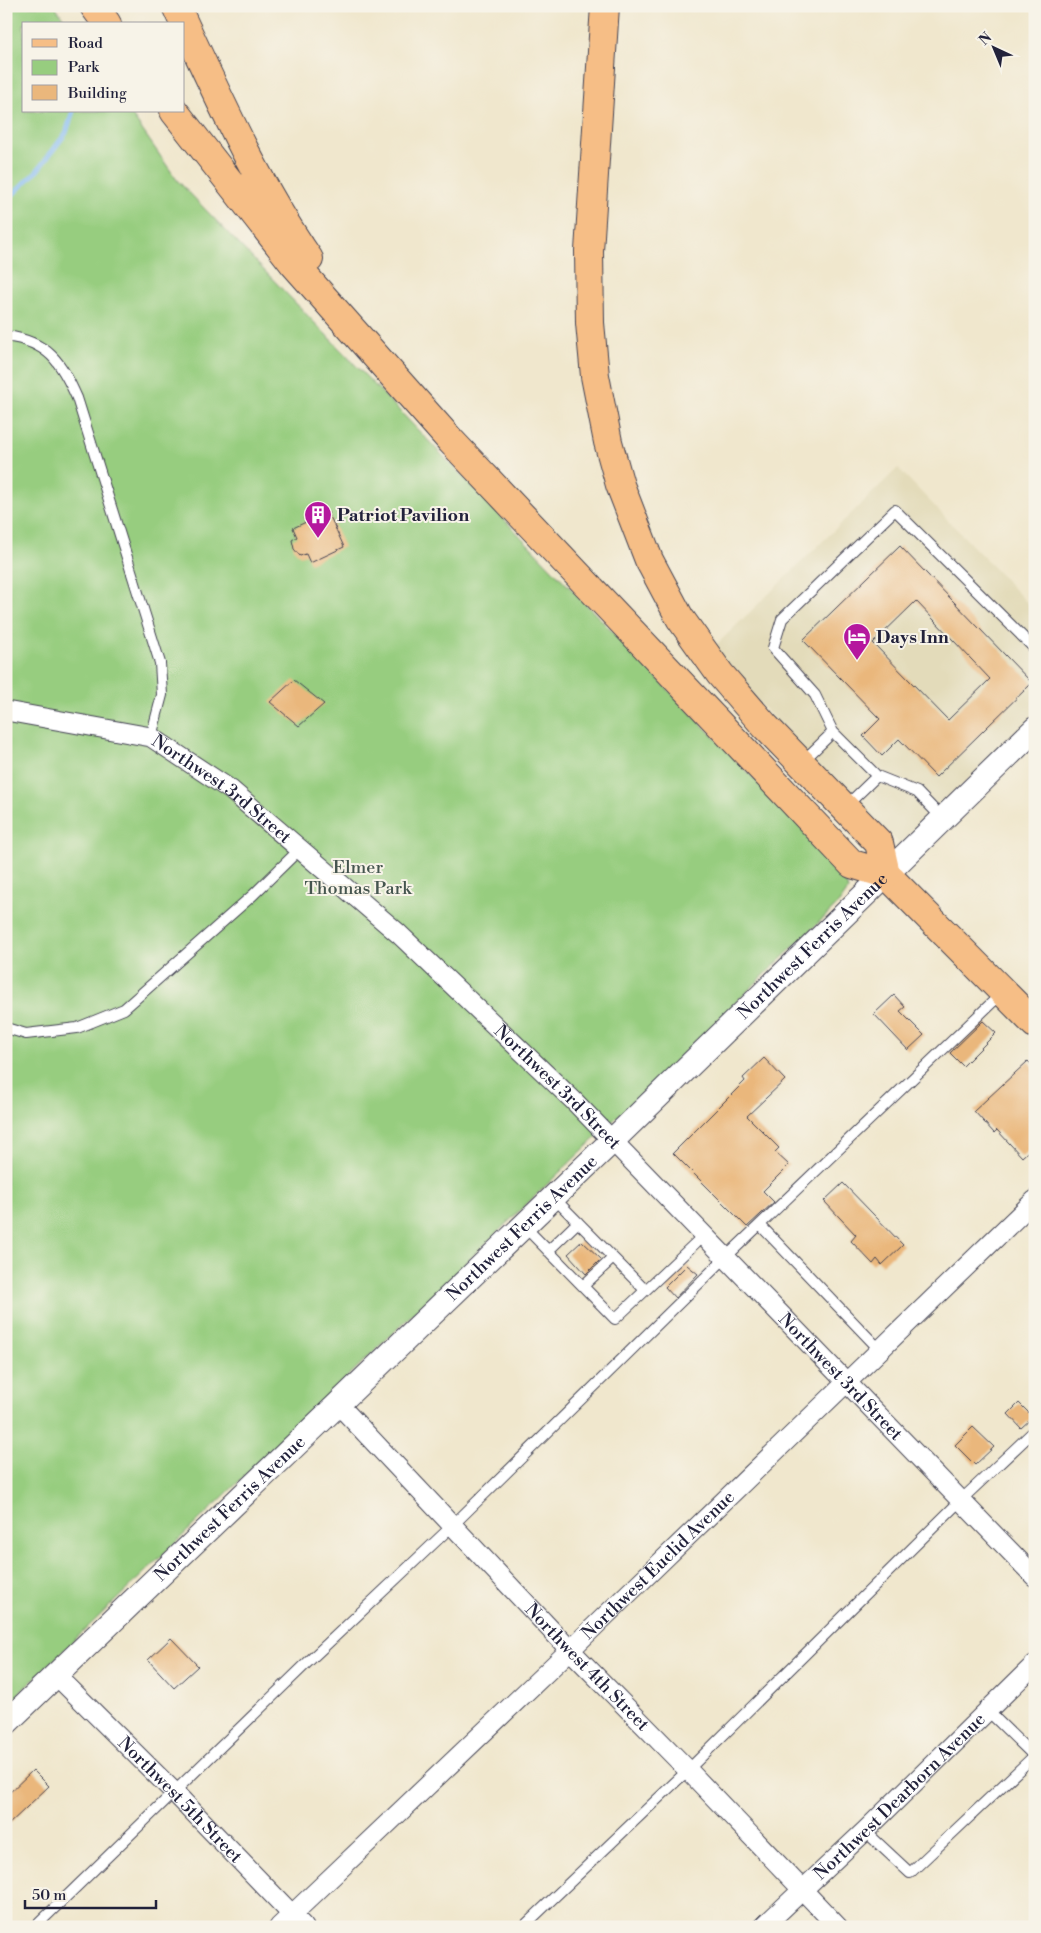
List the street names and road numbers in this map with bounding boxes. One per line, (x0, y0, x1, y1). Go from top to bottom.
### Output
street label: Northwest 3rd Street (147, 730, 296, 849)
street label: Northwest Ferris Avenue (733, 868, 893, 1025)
street label: Northwest 3rd Street (489, 1020, 626, 1155)
street label: Northwest Ferris Avenue (441, 1150, 603, 1306)
street label: Northwest 3rd Street (774, 1308, 908, 1446)
street label: Northwest Ferris Avenue (149, 1431, 310, 1587)
street label: Northwest Euclid Avenue (577, 1486, 740, 1645)
street label: Northwest 4th Street (520, 1599, 655, 1736)
street label: Northwest Dearborn Avenue (809, 1708, 991, 1885)
street label: Northwest 5th Street (113, 1732, 248, 1868)

